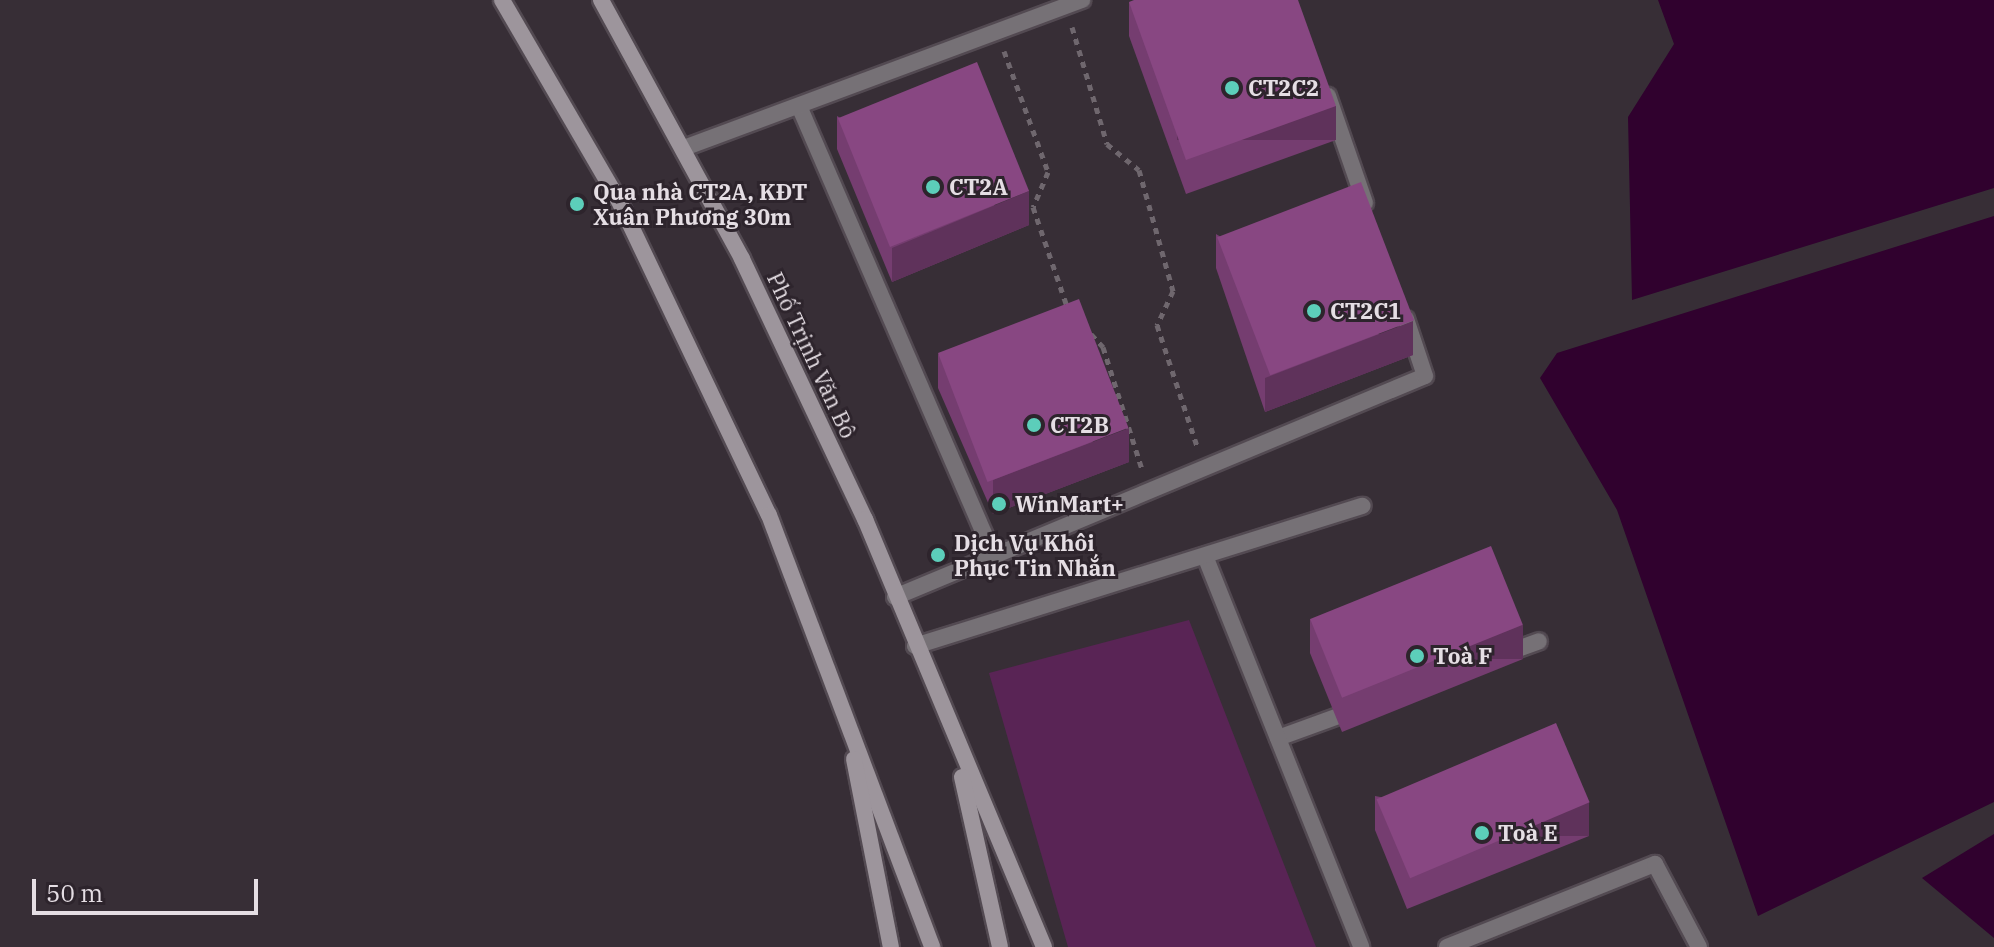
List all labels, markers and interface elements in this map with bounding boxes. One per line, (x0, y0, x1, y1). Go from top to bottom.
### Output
place label: CT2C2 (1248, 75, 1319, 101)
marker: CT2C2 (1223, 79, 1241, 97)
place label: CT2A (949, 174, 1008, 200)
place label: Qua nhà CT2A, KĐT Xuân Phương 30m (593, 178, 807, 230)
marker: CT2A (924, 178, 942, 196)
marker: Qua nhà CT2A, KĐT Xuân Phương 30m (568, 195, 586, 213)
street label: Phố Trịnh Văn Bô (762, 268, 862, 442)
place label: CT2C1 (1330, 298, 1401, 324)
marker: CT2C1 (1305, 302, 1323, 320)
place label: CT2B (1050, 412, 1109, 438)
marker: CT2B (1025, 416, 1043, 434)
place label: WinMart+ (1015, 491, 1124, 517)
marker: WinMart+ (990, 495, 1008, 513)
place label: Dịch Vụ Khôi Phục Tin Nhắn (954, 529, 1116, 580)
marker: Dịch Vụ Khôi Phục Tin Nhắn (929, 546, 947, 564)
place label: Toà F (1433, 643, 1492, 669)
marker: Toà F (1408, 647, 1426, 665)
place label: Toà E (1498, 820, 1558, 846)
marker: Toà E (1473, 824, 1491, 842)
scale bar (36, 863, 262, 913)
text: 50 m (46, 877, 103, 909)

